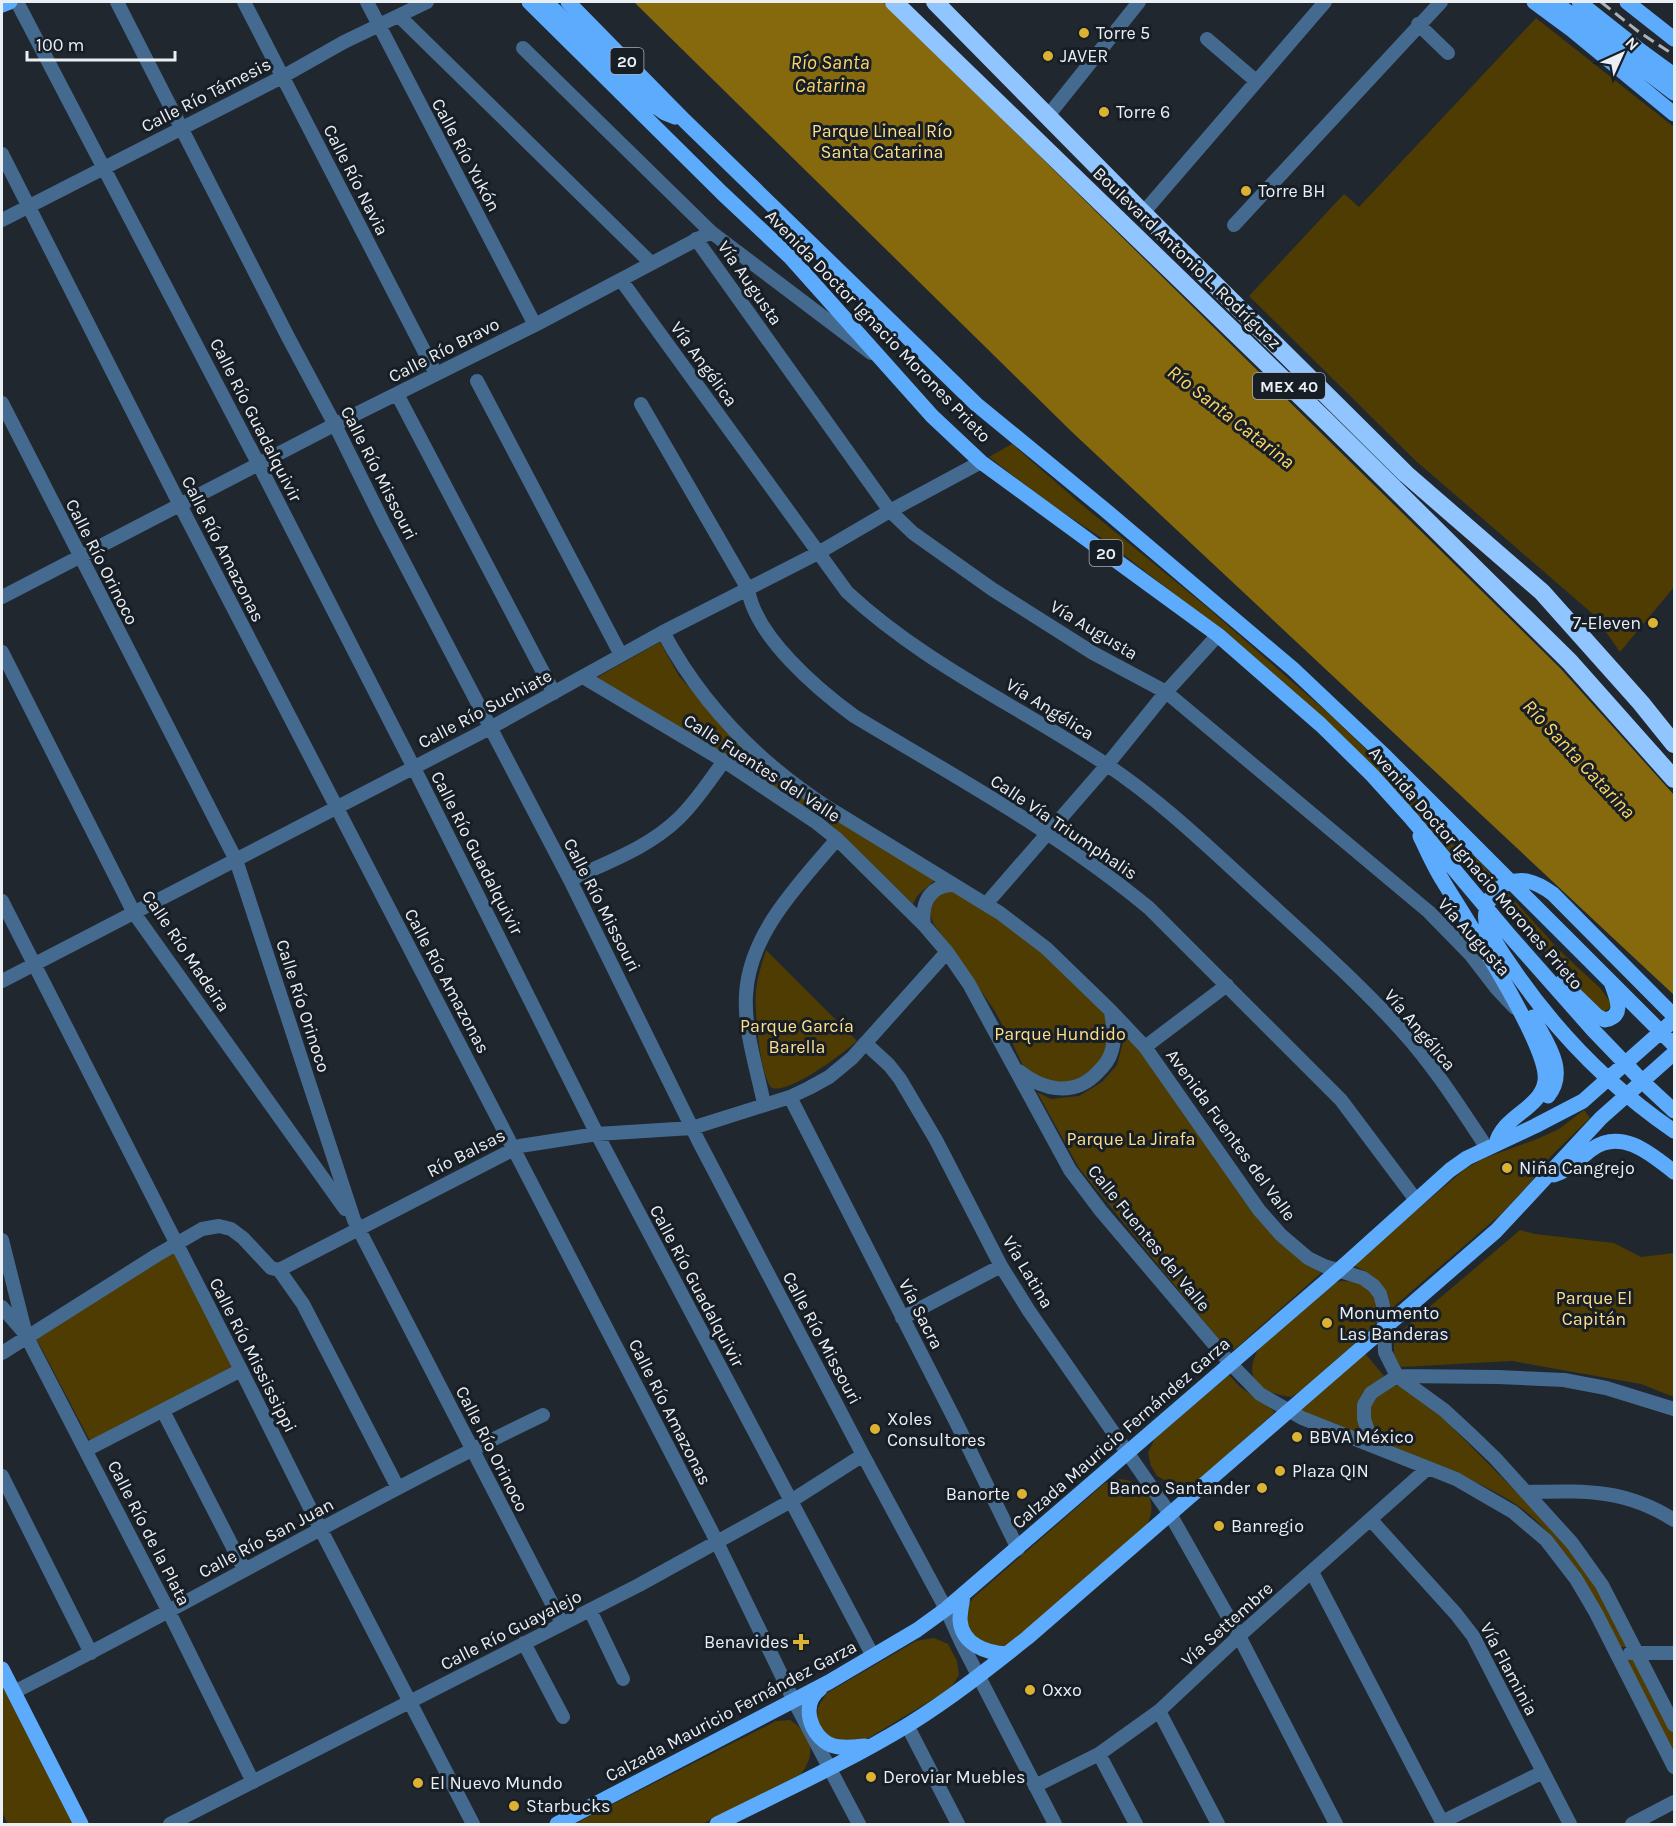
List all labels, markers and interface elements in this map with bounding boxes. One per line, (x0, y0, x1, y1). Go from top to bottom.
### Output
place label: Torre 5 (1096, 22, 1150, 44)
scale bar (27, 24, 176, 62)
north arrow (1592, 24, 1652, 84)
marker: Torre 5 (1077, 26, 1091, 40)
text: N (1621, 33, 1643, 55)
text: 100 m (36, 34, 84, 56)
place label: JAVER (1060, 45, 1108, 67)
road number: 20 (610, 48, 644, 74)
marker: JAVER (1041, 49, 1055, 63)
water label: Río Santa Catarina (790, 51, 870, 97)
street label: Calle Río Támesis (137, 53, 275, 137)
street label: Calle Río Yukón (427, 94, 505, 216)
place label: Torre 6 (1116, 101, 1170, 123)
marker: Torre 6 (1097, 105, 1111, 119)
park label: Parque Lineal Río Santa Catarina (812, 120, 952, 163)
street label: Calle Río Navia (319, 121, 393, 239)
street label: Boulevard Antonio L. Rodríguez (1088, 162, 1286, 354)
place label: Torre BH (1258, 180, 1325, 202)
marker: Torre BH (1239, 184, 1253, 198)
street label: Avenida Doctor Ignacio Morones Prieto (761, 205, 995, 447)
street label: Vía Augusta (713, 237, 787, 329)
street label: Calle Río Bravo (385, 313, 503, 387)
street label: Vía Angélica (666, 317, 742, 411)
street label: Calle Río Guadalquivir (205, 334, 307, 506)
water label: Río Santa Catarina (1163, 360, 1299, 474)
road number: MEX 40 (1253, 373, 1325, 399)
street label: Calle Río Missouri (336, 402, 422, 544)
street label: Calle Río Amazonas (177, 472, 269, 626)
street label: Calle Río Orinoco (61, 495, 143, 629)
road number: 20 (1090, 540, 1122, 566)
street label: Vía Augusta (1046, 595, 1142, 665)
place label: 7-Eleven (1573, 612, 1641, 634)
marker: 7-Eleven (1646, 616, 1660, 630)
street label: Calle Río Suchiate (414, 664, 556, 754)
street label: Vía Angélica (1002, 673, 1098, 745)
water label: Río Santa Catarina (1518, 695, 1640, 823)
street label: Calle Fuentes del Valle (680, 709, 844, 827)
street label: Avenida Doctor Ignacio Morones Prieto (1364, 742, 1588, 994)
street label: Calle Río Guadalquivir (426, 767, 528, 939)
street label: Calle Vía Triumphalis (986, 770, 1142, 884)
street label: Calle Río Missouri (559, 834, 645, 976)
street label: Calle Río Madeira (137, 886, 235, 1016)
street label: Vía Augusta (1433, 893, 1515, 981)
street label: Calle Río Amazonas (400, 905, 494, 1057)
street label: Calle Río Orinoco (271, 937, 335, 1075)
street label: Vía Angélica (1379, 985, 1461, 1075)
park label: Parque García Barella (740, 1015, 854, 1058)
park label: Parque Hundido (994, 1023, 1126, 1045)
street label: Avenida Fuentes del Valle (1161, 1045, 1301, 1225)
street label: Río Balsas (423, 1124, 509, 1182)
park label: Parque La Jirafa (1066, 1128, 1196, 1150)
place label: Niña Cangrejo (1519, 1157, 1635, 1179)
street label: Calle Fuentes del Valle (1083, 1160, 1215, 1316)
marker: Niña Cangrejo (1500, 1161, 1514, 1175)
street label: Calle Río Guadalquivir (645, 1201, 749, 1371)
street label: Vía Latina (998, 1232, 1058, 1312)
street label: Calle Río Missouri (778, 1268, 866, 1408)
street label: Calle Río Mississippi (204, 1274, 302, 1436)
street label: Vía Sacra (894, 1275, 948, 1353)
park label: Parque El Capitán (1556, 1287, 1632, 1330)
place label: Monumento Las Banderas (1339, 1302, 1449, 1345)
marker: Monumento Las Banderas (1320, 1316, 1334, 1330)
street label: Calzada Mauricio Fernández Garza (1008, 1332, 1234, 1534)
street label: Calle Río Amazonas (624, 1335, 716, 1489)
street label: Calle Río Orinoco (451, 1382, 533, 1516)
place label: Xoles Consultores (887, 1408, 986, 1451)
marker: Xoles Consultores (868, 1422, 882, 1436)
place label: BBVA México (1309, 1426, 1414, 1448)
marker: BBVA México (1290, 1430, 1304, 1444)
street label: Calle Río de la Plata (103, 1457, 195, 1609)
place label: Plaza QIN (1292, 1460, 1369, 1482)
marker: Plaza QIN (1273, 1464, 1287, 1478)
place label: Banco Santander (1109, 1477, 1250, 1499)
marker: Banco Santander (1255, 1481, 1269, 1495)
place label: Banorte (946, 1483, 1010, 1505)
marker: Banorte (1015, 1487, 1029, 1501)
street label: Calle Río San Juan (195, 1493, 337, 1583)
place label: Banregio (1231, 1515, 1304, 1537)
marker: Banregio (1212, 1519, 1226, 1533)
street label: Vía Settembre (1177, 1577, 1277, 1671)
street label: Calle Río Guayalejo (437, 1585, 585, 1675)
street label: Vía Flaminia (1475, 1619, 1543, 1719)
place label: Benavides (704, 1631, 789, 1653)
street label: Calzada Mauricio Fernández Garza (602, 1635, 860, 1787)
marker: Benavides (794, 1635, 808, 1649)
place label: Oxxo (1042, 1679, 1082, 1701)
marker: Oxxo (1023, 1683, 1037, 1697)
place label: Deroviar Muebles (883, 1766, 1025, 1788)
marker: Deroviar Muebles (864, 1770, 878, 1784)
place label: El Nuevo Mundo (430, 1772, 563, 1794)
marker: El Nuevo Mundo (411, 1776, 425, 1790)
place label: Starbucks (526, 1795, 611, 1817)
marker: Starbucks (507, 1799, 521, 1813)

